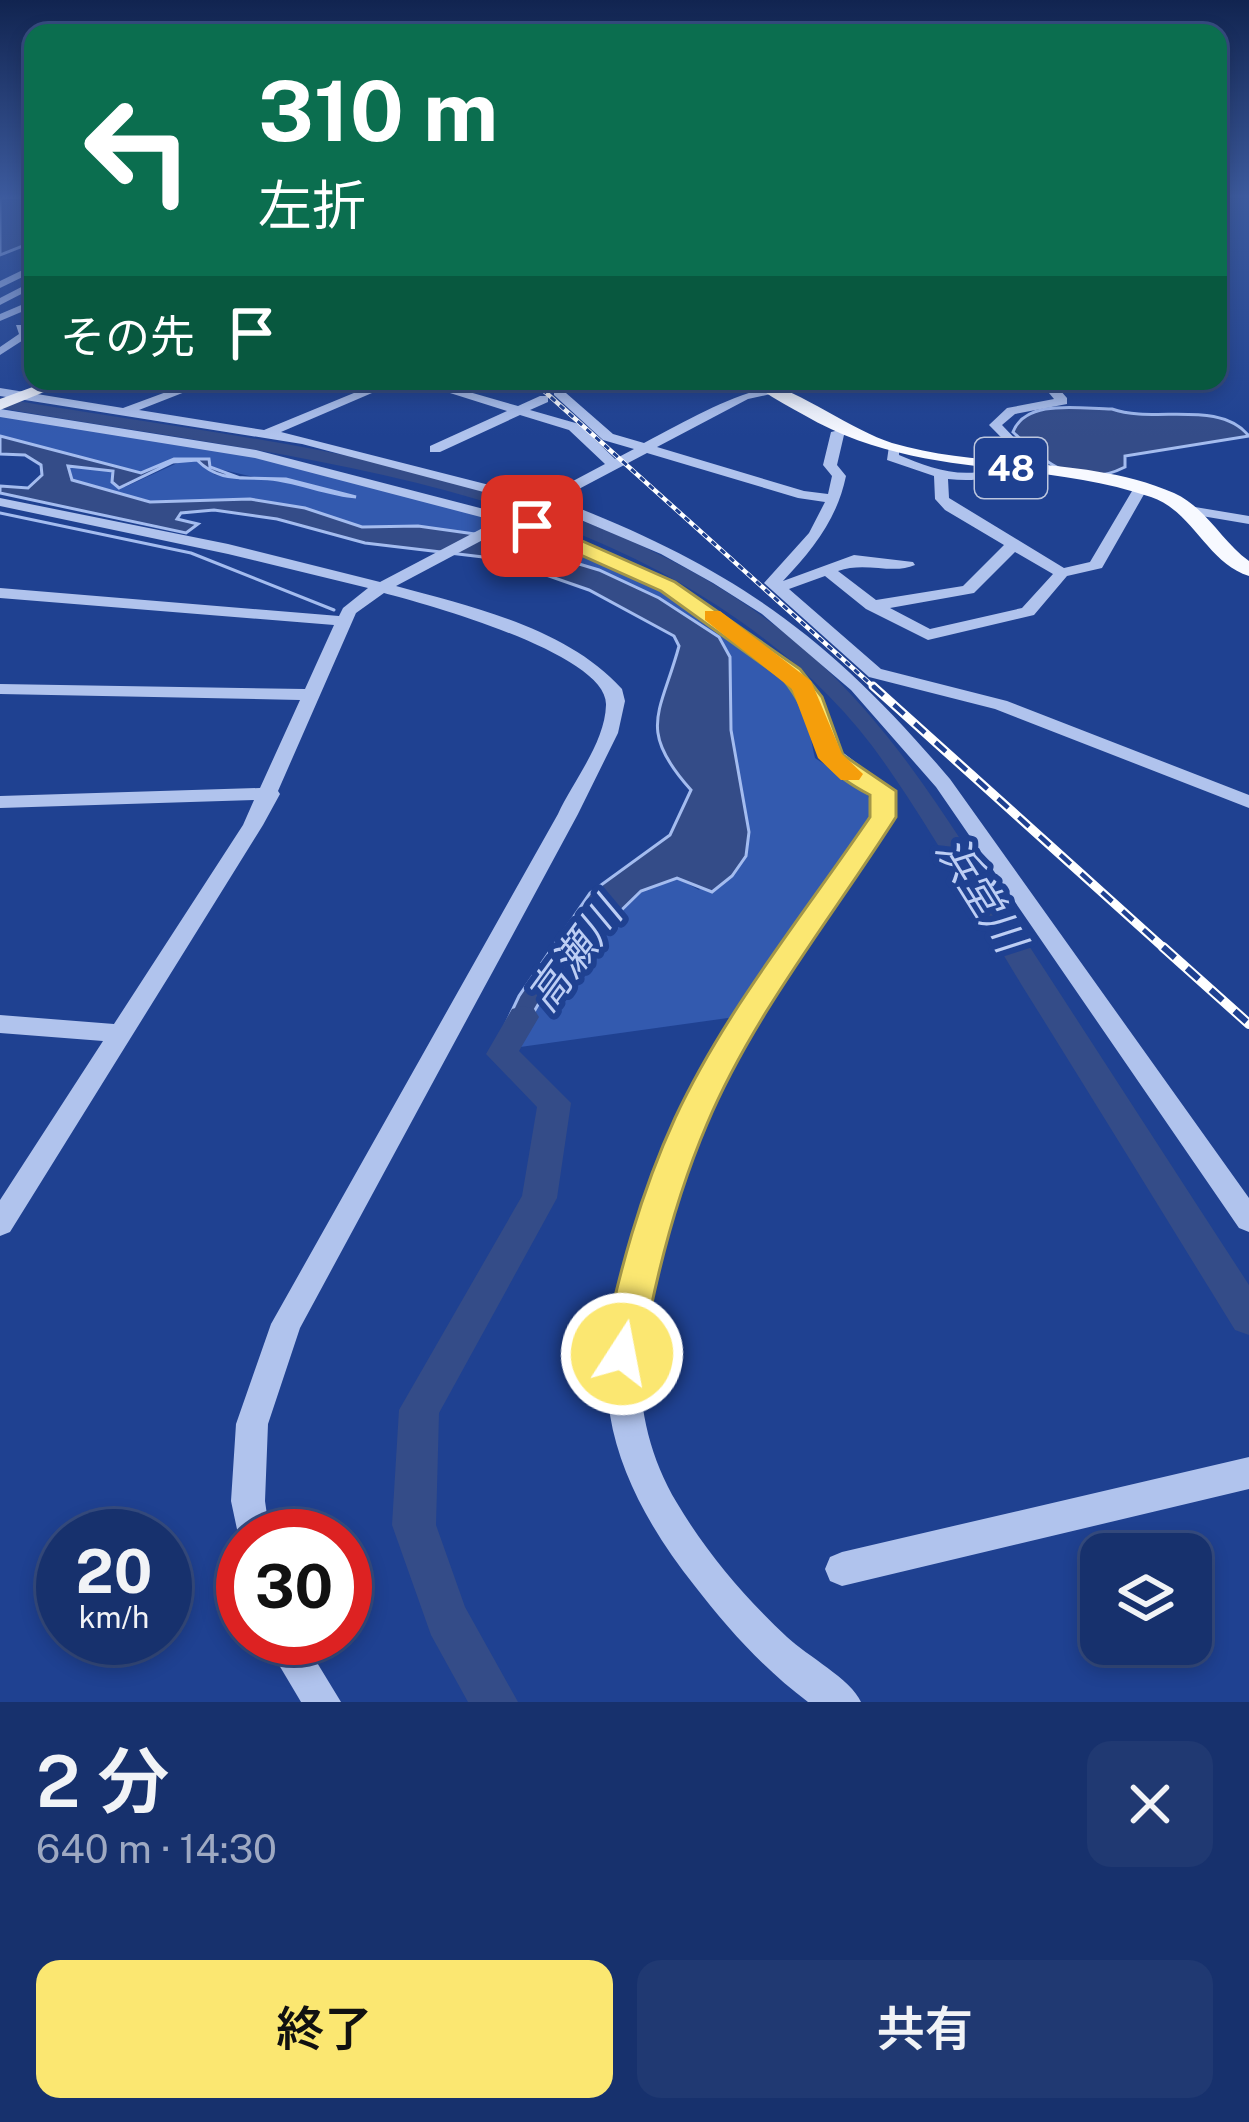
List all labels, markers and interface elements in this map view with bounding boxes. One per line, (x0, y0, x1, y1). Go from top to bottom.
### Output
text: 310 m (258, 61, 498, 160)
icon: left (60, 72, 216, 228)
text: 左折 (258, 174, 366, 237)
icon: arrive (219, 300, 285, 366)
text: その先 (60, 310, 195, 363)
road number: 48 (975, 438, 1047, 498)
pin (481, 475, 583, 577)
icon: arrive (499, 493, 565, 559)
water label: 浜堂川 (927, 827, 1038, 964)
water label: 高瀬川 (517, 886, 633, 1020)
position arrow (559, 1291, 685, 1417)
speed limit sign: 30 (216, 1509, 372, 1665)
map controls (1080, 1533, 1212, 1665)
button: layers (1080, 1533, 1212, 1665)
text: 20 (76, 1536, 152, 1607)
text: km/h (79, 1599, 149, 1635)
text: 2 分 (36, 1739, 169, 1823)
button: close (1087, 1741, 1213, 1867)
text: 640 m · 14:30 (36, 1826, 277, 1872)
button: 終了 (36, 1960, 613, 2098)
button: 共有 (637, 1960, 1213, 2098)

